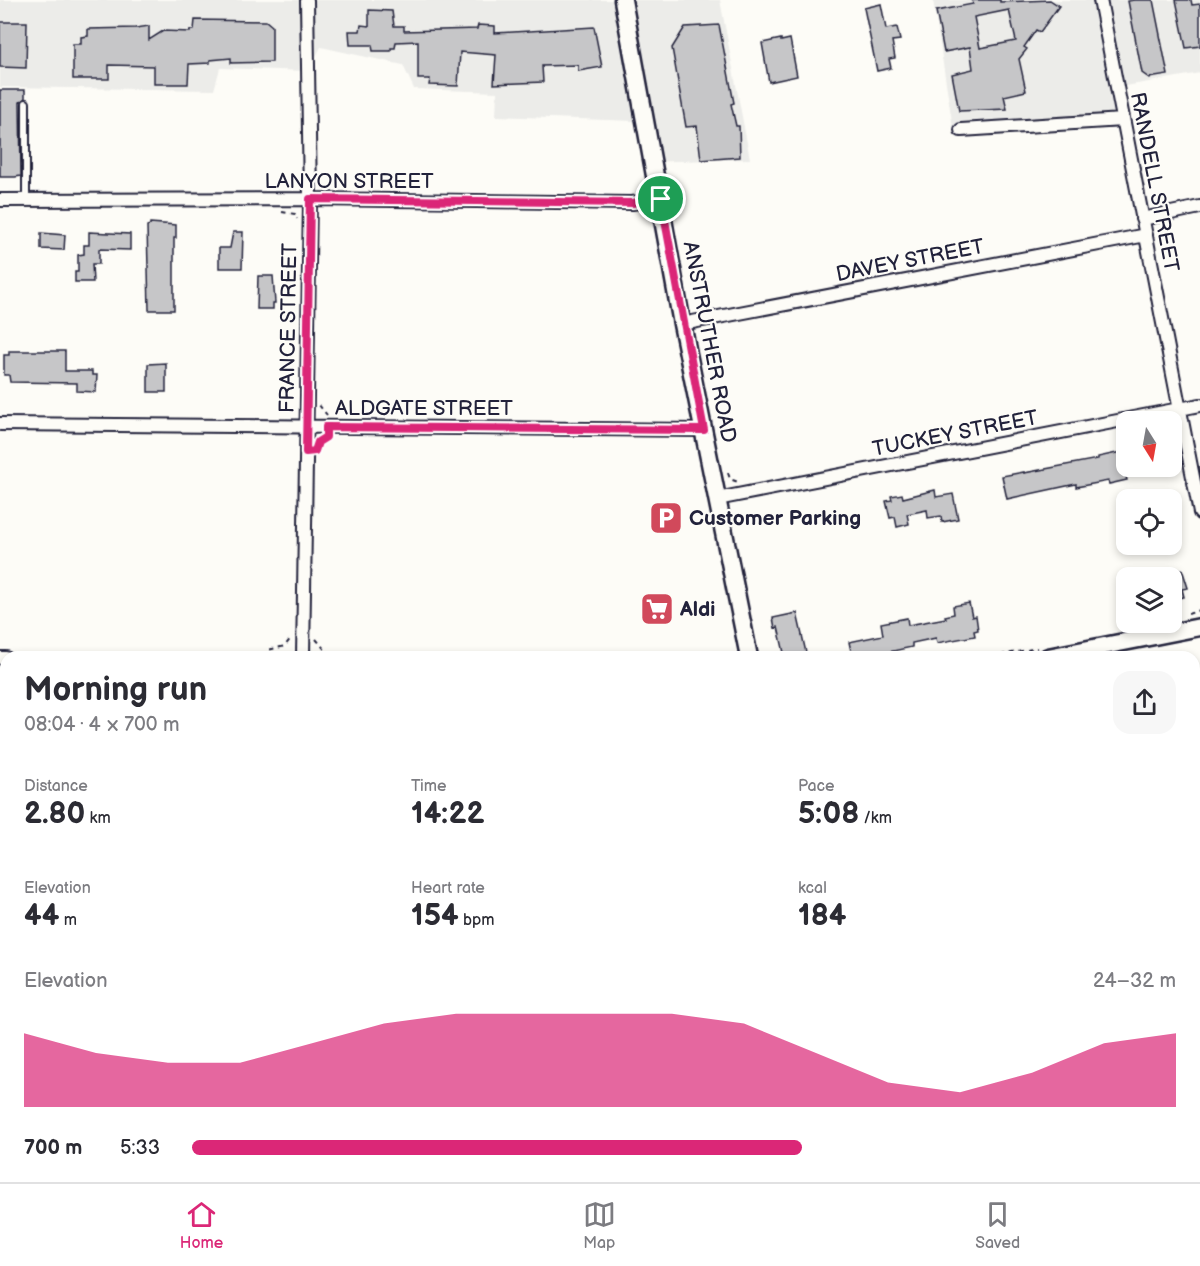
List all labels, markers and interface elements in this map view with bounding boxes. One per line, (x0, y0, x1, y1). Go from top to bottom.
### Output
street label: RANDELL STREET (1125, 90, 1184, 274)
street label: LANYON STREET (264, 169, 434, 194)
pin (635, 173, 686, 224)
icon: arrive (644, 182, 677, 215)
street label: DAVEY STREET (834, 234, 987, 287)
street label: ANSTRUTHER ROAD (678, 239, 741, 445)
street label: FRANCE STREET (275, 242, 302, 413)
street label: ALDGATE STREET (335, 396, 513, 421)
street label: TUCKEY STREET (870, 405, 1040, 462)
north arrow (1116, 411, 1182, 477)
map controls (1116, 411, 1182, 633)
button: locate (1116, 489, 1182, 555)
parking icon: Customer Parking (648, 500, 684, 536)
place label: Customer Parking (689, 506, 861, 531)
button: layers (1116, 567, 1182, 633)
supermarket icon: Aldi (639, 591, 675, 627)
place label: Aldi (679, 597, 716, 622)
text: Morning run (24, 670, 207, 710)
button: share (1113, 671, 1176, 734)
text: 08:04 · 4 × 700 m (24, 713, 180, 737)
text: Distance (24, 777, 88, 796)
text: Time (411, 777, 446, 796)
text: Pace (798, 777, 834, 796)
text: 2.80 (24, 796, 85, 832)
text: 14:22 (411, 796, 484, 832)
text: 5:08 (798, 796, 859, 832)
text: km (85, 809, 111, 828)
text: /km (859, 809, 892, 828)
text: Elevation (24, 879, 91, 898)
text: Heart rate (411, 879, 485, 898)
text: kcal (798, 879, 827, 898)
text: 44 (24, 898, 59, 934)
text: 154 (411, 898, 459, 934)
text: 184 (798, 898, 846, 934)
text: m (59, 911, 77, 930)
text: bpm (459, 911, 494, 930)
text: Elevation (24, 969, 107, 993)
text: 24–32 m (1093, 969, 1176, 993)
text: 700 m (24, 1136, 82, 1160)
text: 5:33 (120, 1136, 160, 1160)
tab: Home (180, 1198, 223, 1253)
tab: Map (583, 1198, 616, 1253)
tab: Saved (975, 1198, 1020, 1253)

